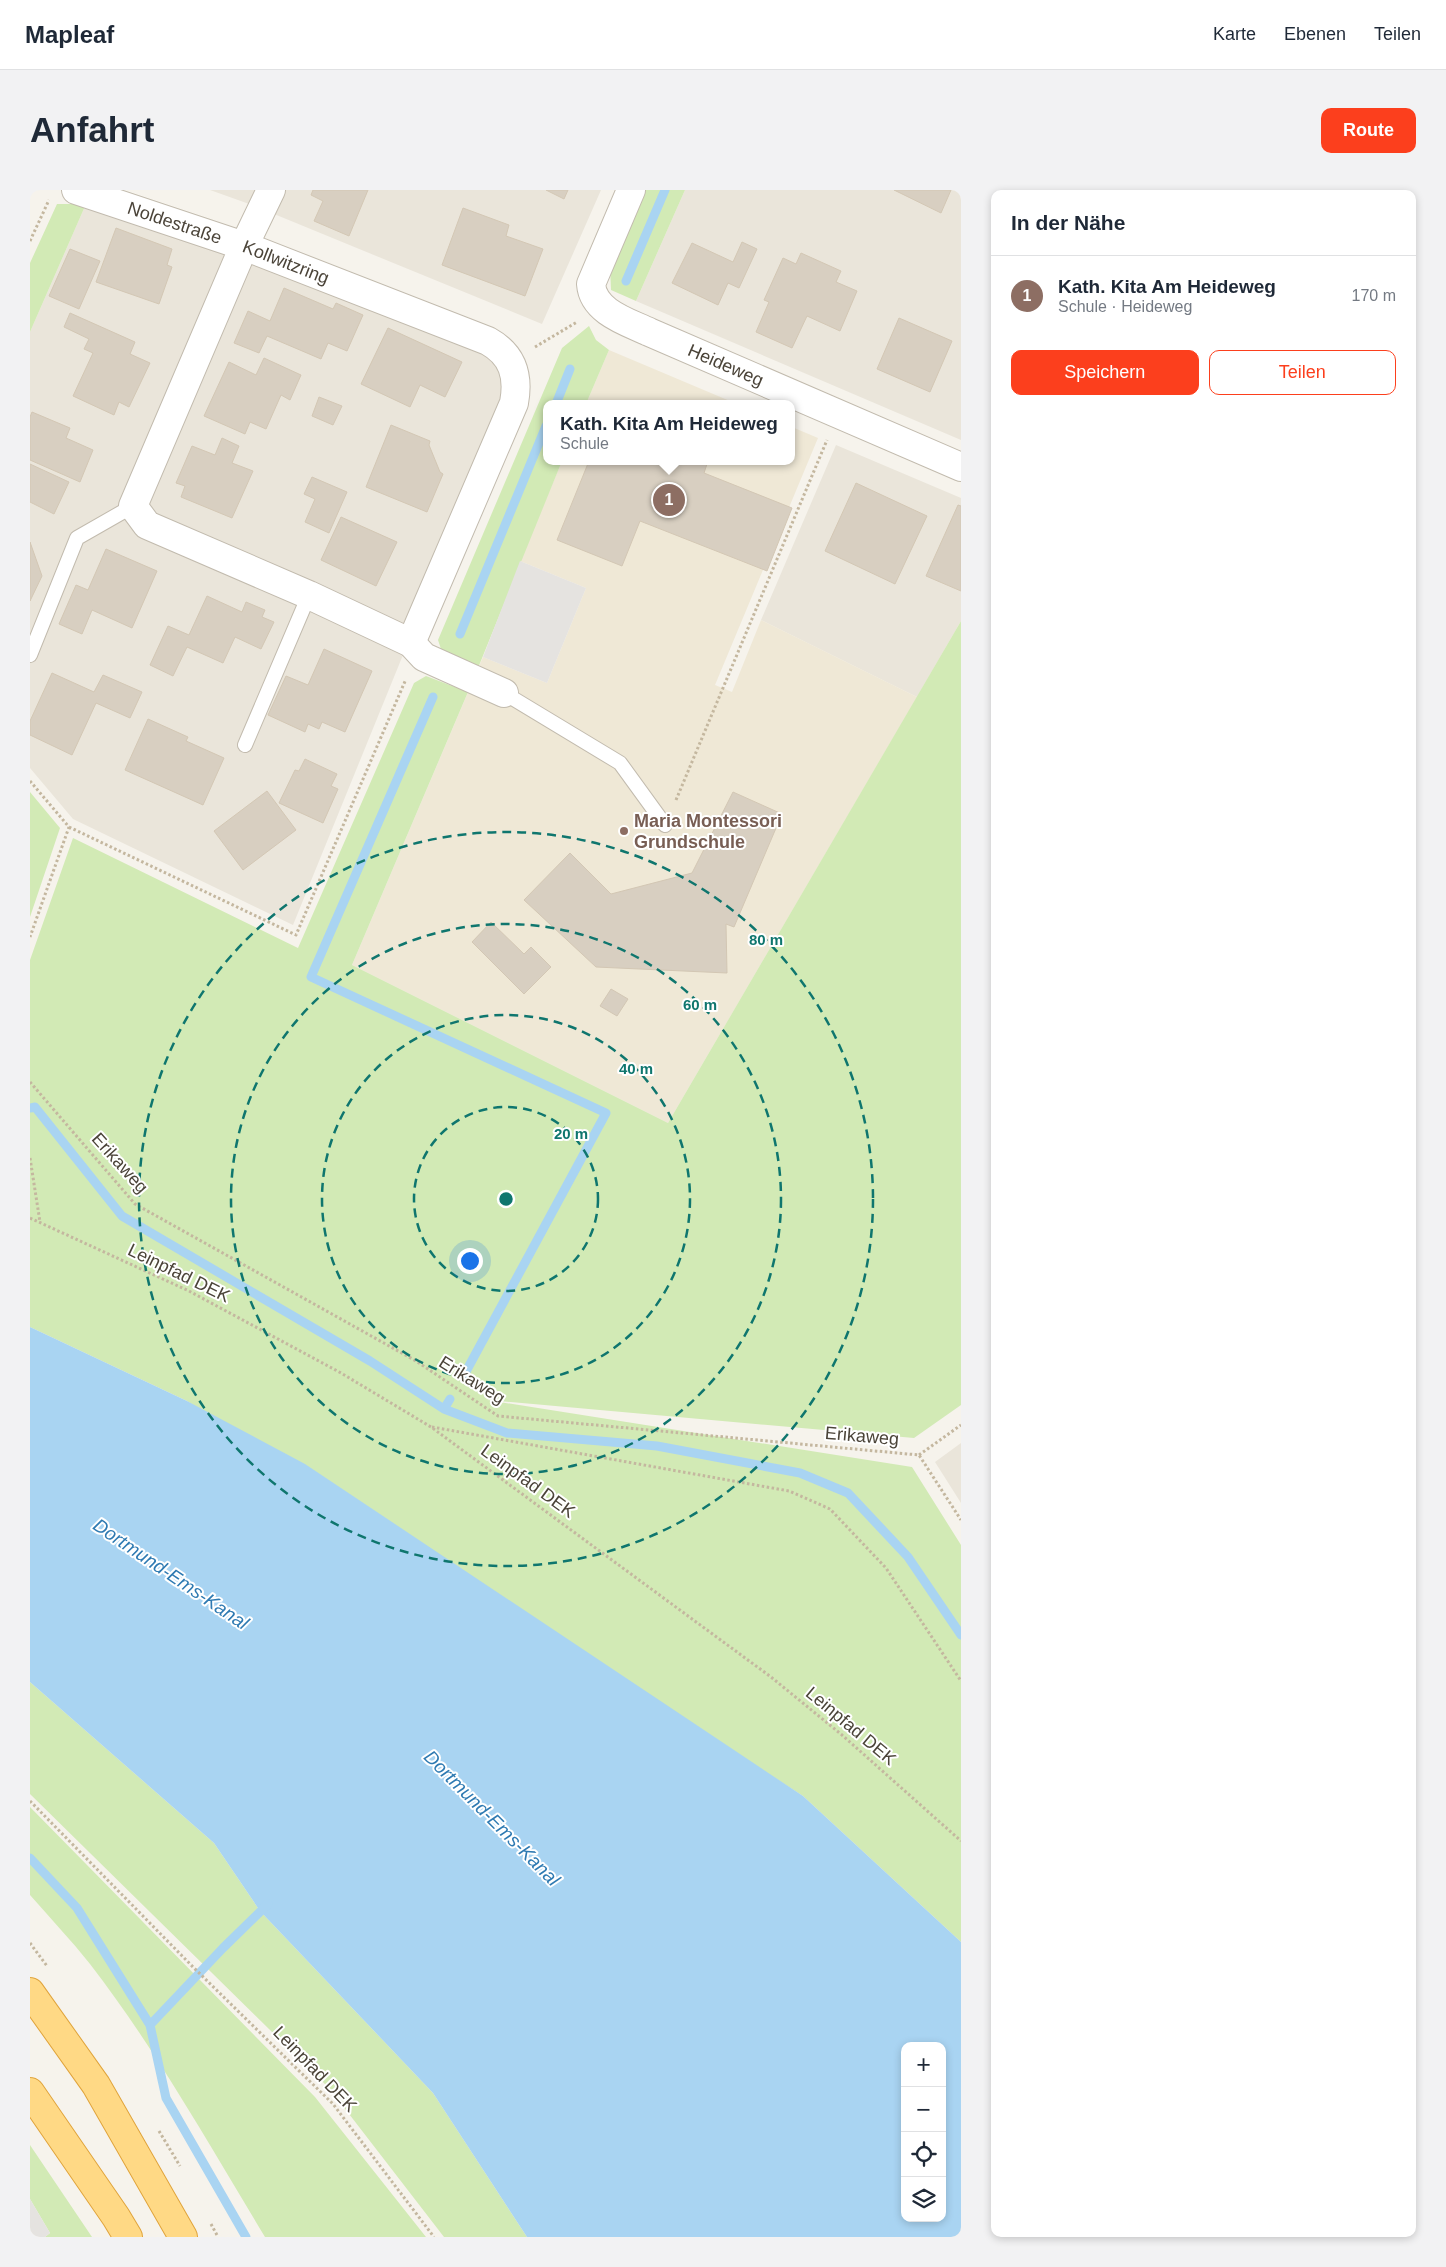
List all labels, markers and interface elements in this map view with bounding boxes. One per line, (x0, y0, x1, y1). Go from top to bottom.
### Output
text: Mapleaf (25, 21, 114, 48)
text: Karte (1213, 24, 1256, 44)
text: Ebenen (1284, 24, 1346, 44)
text: Teilen (1374, 24, 1421, 44)
button: Route (1321, 108, 1416, 153)
text: Anfahrt (30, 110, 154, 149)
street label: Noldestraße (125, 198, 224, 248)
text: In der Nähe (1011, 211, 1125, 234)
street label: Kollwitzring (240, 236, 332, 288)
text: Kath. Kita Am Heideweg (1058, 276, 1276, 297)
text: 1 (1023, 287, 1031, 304)
text: 170 m (1352, 287, 1396, 304)
text: Schule · Heideweg (1058, 298, 1192, 315)
street label: Heideweg (685, 340, 766, 390)
button: Speichern (1011, 350, 1199, 395)
button: Teilen (1209, 350, 1396, 395)
popup (543, 400, 795, 465)
text: Kath. Kita Am Heideweg (560, 413, 778, 434)
text: Schule (560, 435, 609, 452)
pin: 1 (653, 481, 685, 519)
place label: Maria Montessori Grundschule (634, 811, 782, 852)
marker: Maria Montessori Grundschule (618, 825, 630, 837)
text: 80 m (749, 931, 783, 948)
text: 60 m (683, 996, 717, 1013)
text: 40 m (619, 1060, 653, 1077)
text: 20 m (554, 1125, 588, 1142)
street label: Erikaweg (88, 1129, 152, 1197)
centre of rings (497, 1190, 515, 1208)
street label: Leinpfad DEK (125, 1240, 233, 1306)
your location (457, 1248, 483, 1274)
street label: Erikaweg (435, 1352, 509, 1408)
street label: Erikaweg (824, 1423, 900, 1449)
street label: Leinpfad DEK (477, 1440, 579, 1522)
water label: Dortmund-Ems-Kanal (89, 1514, 253, 1634)
street label: Leinpfad DEK (802, 1683, 900, 1769)
water label: Dortmund-Ems-Kanal (420, 1746, 565, 1891)
street label: Leinpfad DEK (269, 2022, 361, 2116)
map controls (901, 2042, 946, 2222)
button: + (901, 2042, 946, 2087)
button: − (901, 2087, 946, 2132)
button: locate (901, 2132, 946, 2177)
button: layers (901, 2177, 946, 2222)

